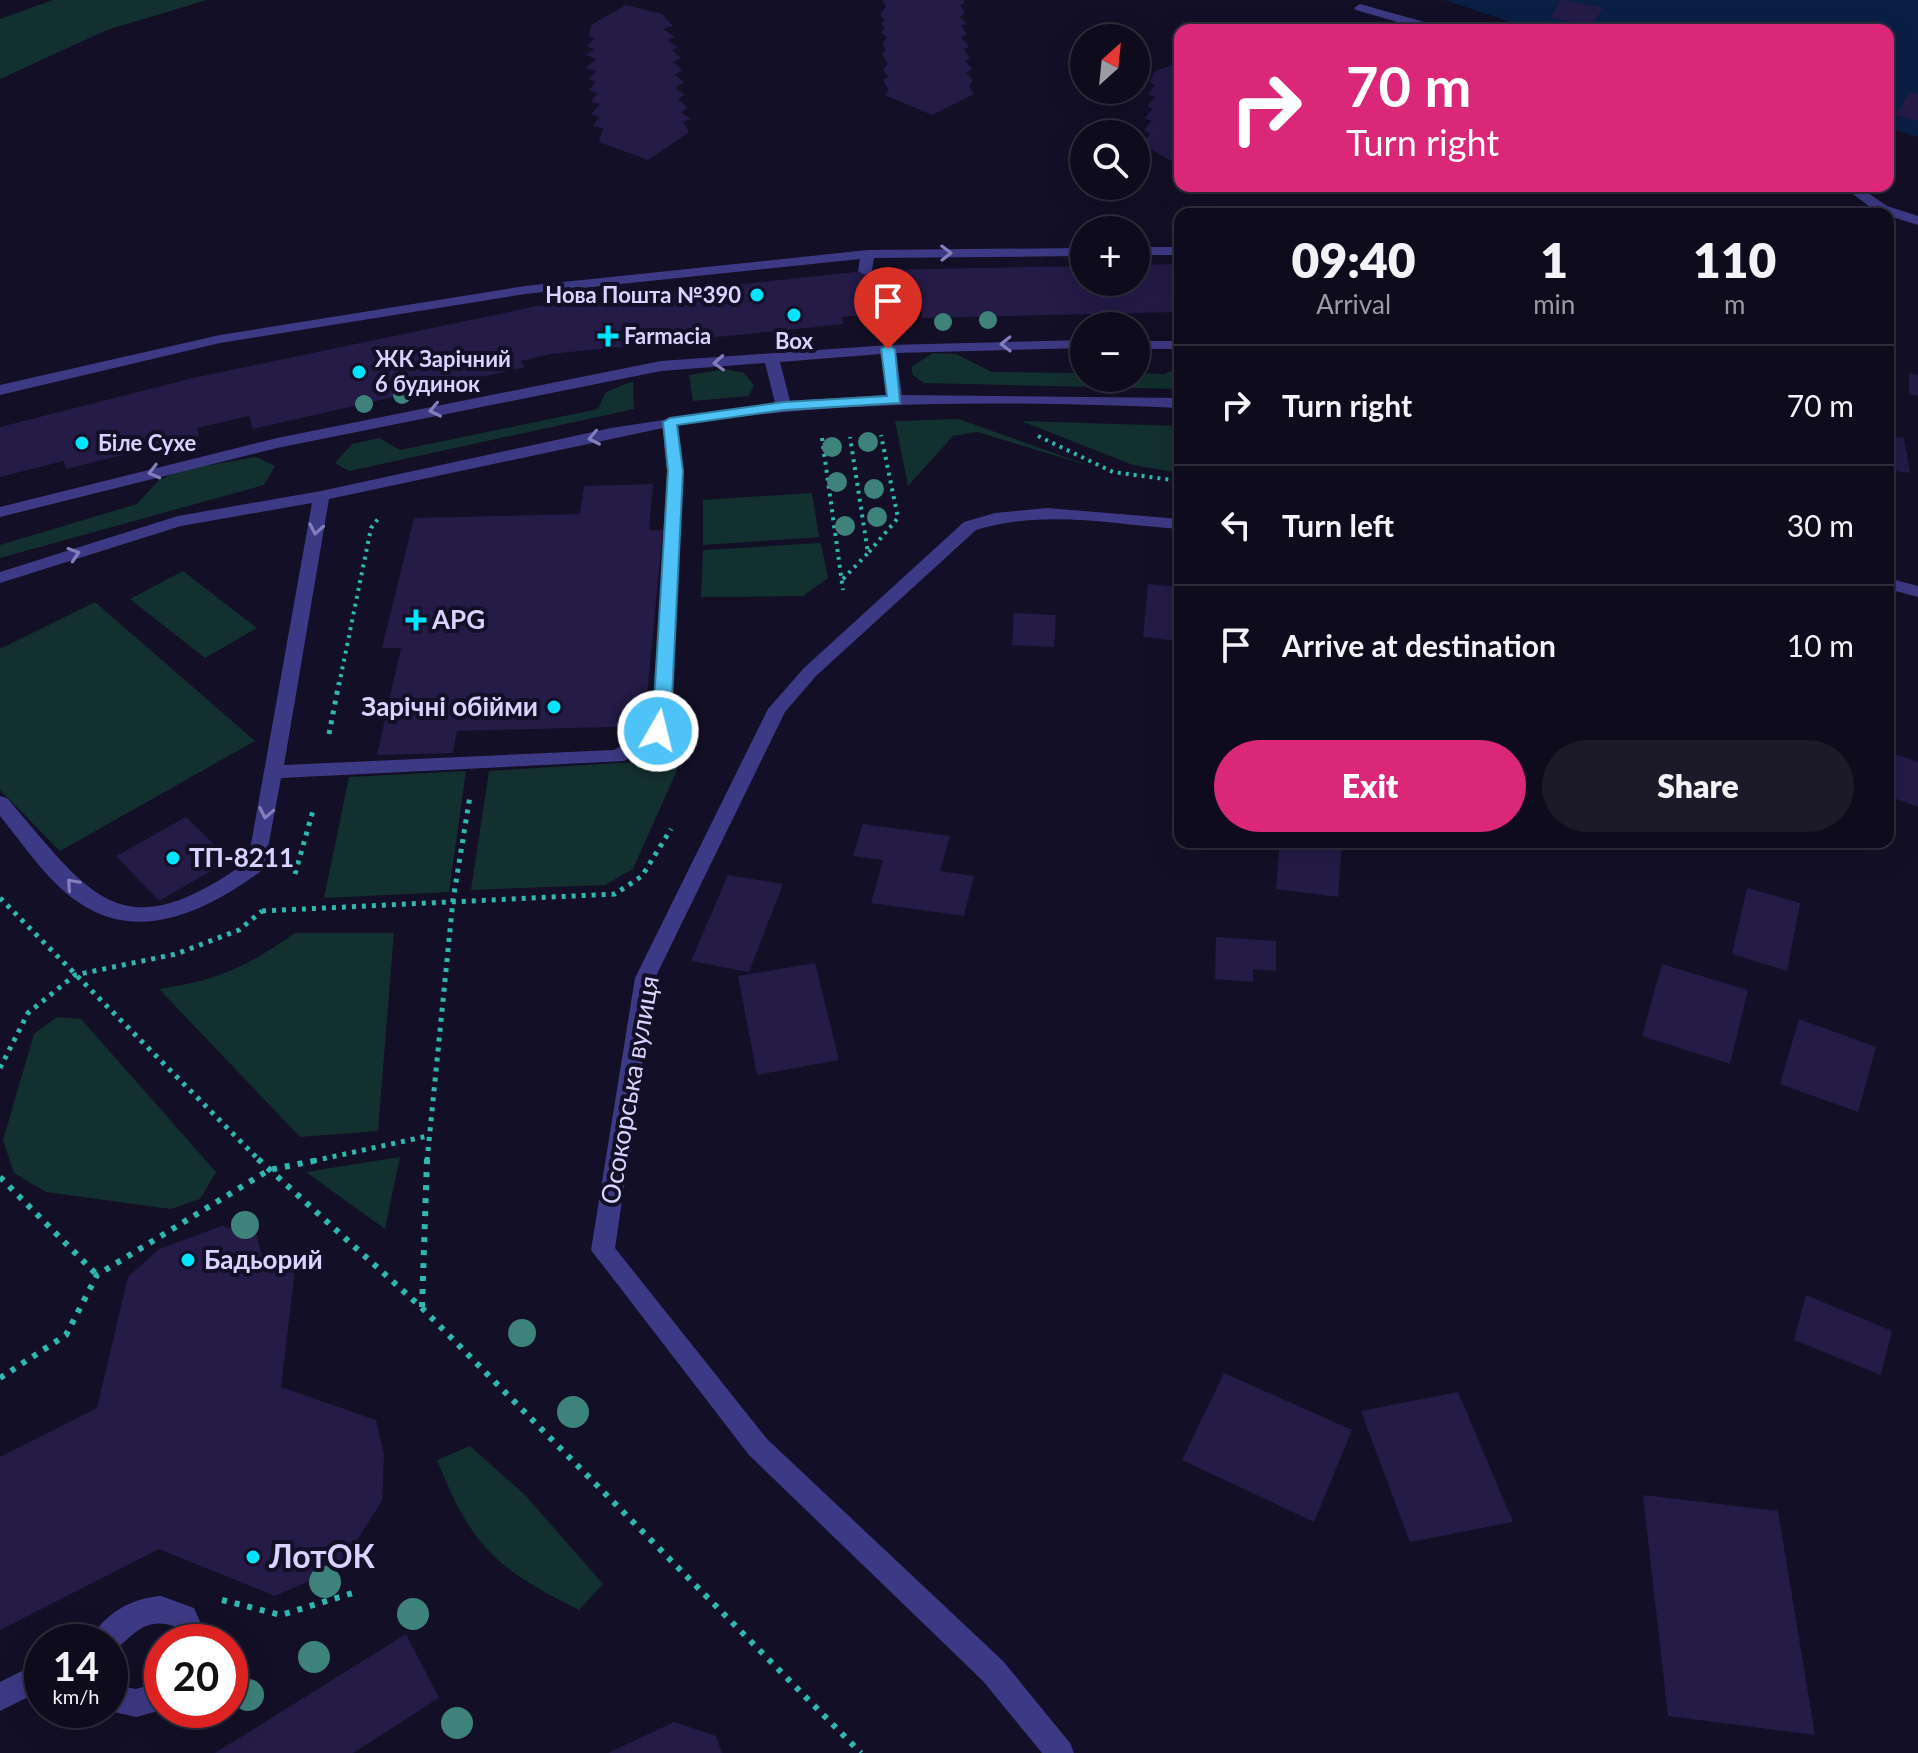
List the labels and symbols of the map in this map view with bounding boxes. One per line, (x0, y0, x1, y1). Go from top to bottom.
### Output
north arrow (1070, 24, 1150, 104)
one-way arrow (940, 244, 953, 262)
pin (854, 267, 922, 349)
place label: Нова Пошта №390 (545, 281, 741, 308)
marker: Нова Пошта №390 (748, 286, 766, 304)
marker: Box (785, 306, 803, 324)
place label: Farmacia (624, 322, 711, 349)
marker: Farmacia (599, 327, 617, 345)
place label: Box (775, 327, 813, 354)
one-way arrow (999, 335, 1012, 353)
place label: ЖК Зарічний 6 будинок (375, 345, 511, 397)
one-way arrow (712, 355, 725, 372)
marker: ЖК Зарічний 6 будинок (350, 363, 368, 381)
one-way arrow (429, 401, 442, 418)
place label: Біле Сухе (98, 429, 196, 456)
one-way arrow (587, 429, 601, 446)
marker: Біле Сухе (73, 434, 91, 452)
one-way arrow (147, 462, 161, 479)
one-way arrow (308, 523, 325, 536)
one-way arrow (67, 548, 81, 564)
place label: APG (431, 603, 485, 635)
marker: APG (407, 611, 425, 629)
position arrow (616, 689, 700, 773)
place label: Зарічні обійми (361, 690, 538, 722)
marker: Зарічні обійми (545, 698, 563, 716)
one-way arrow (259, 806, 276, 820)
place label: ТП-8211 (189, 841, 294, 873)
marker: ТП-8211 (164, 849, 182, 867)
one-way arrow (68, 878, 82, 893)
street label: Осокорська вулиця (593, 973, 665, 1206)
place label: Бадьорий (204, 1243, 323, 1275)
marker: Бадьорий (179, 1251, 197, 1269)
place label: ЛотОК (268, 1536, 376, 1575)
marker: ЛотОК (244, 1548, 262, 1566)
speed limit sign: 20 (144, 1624, 248, 1728)

